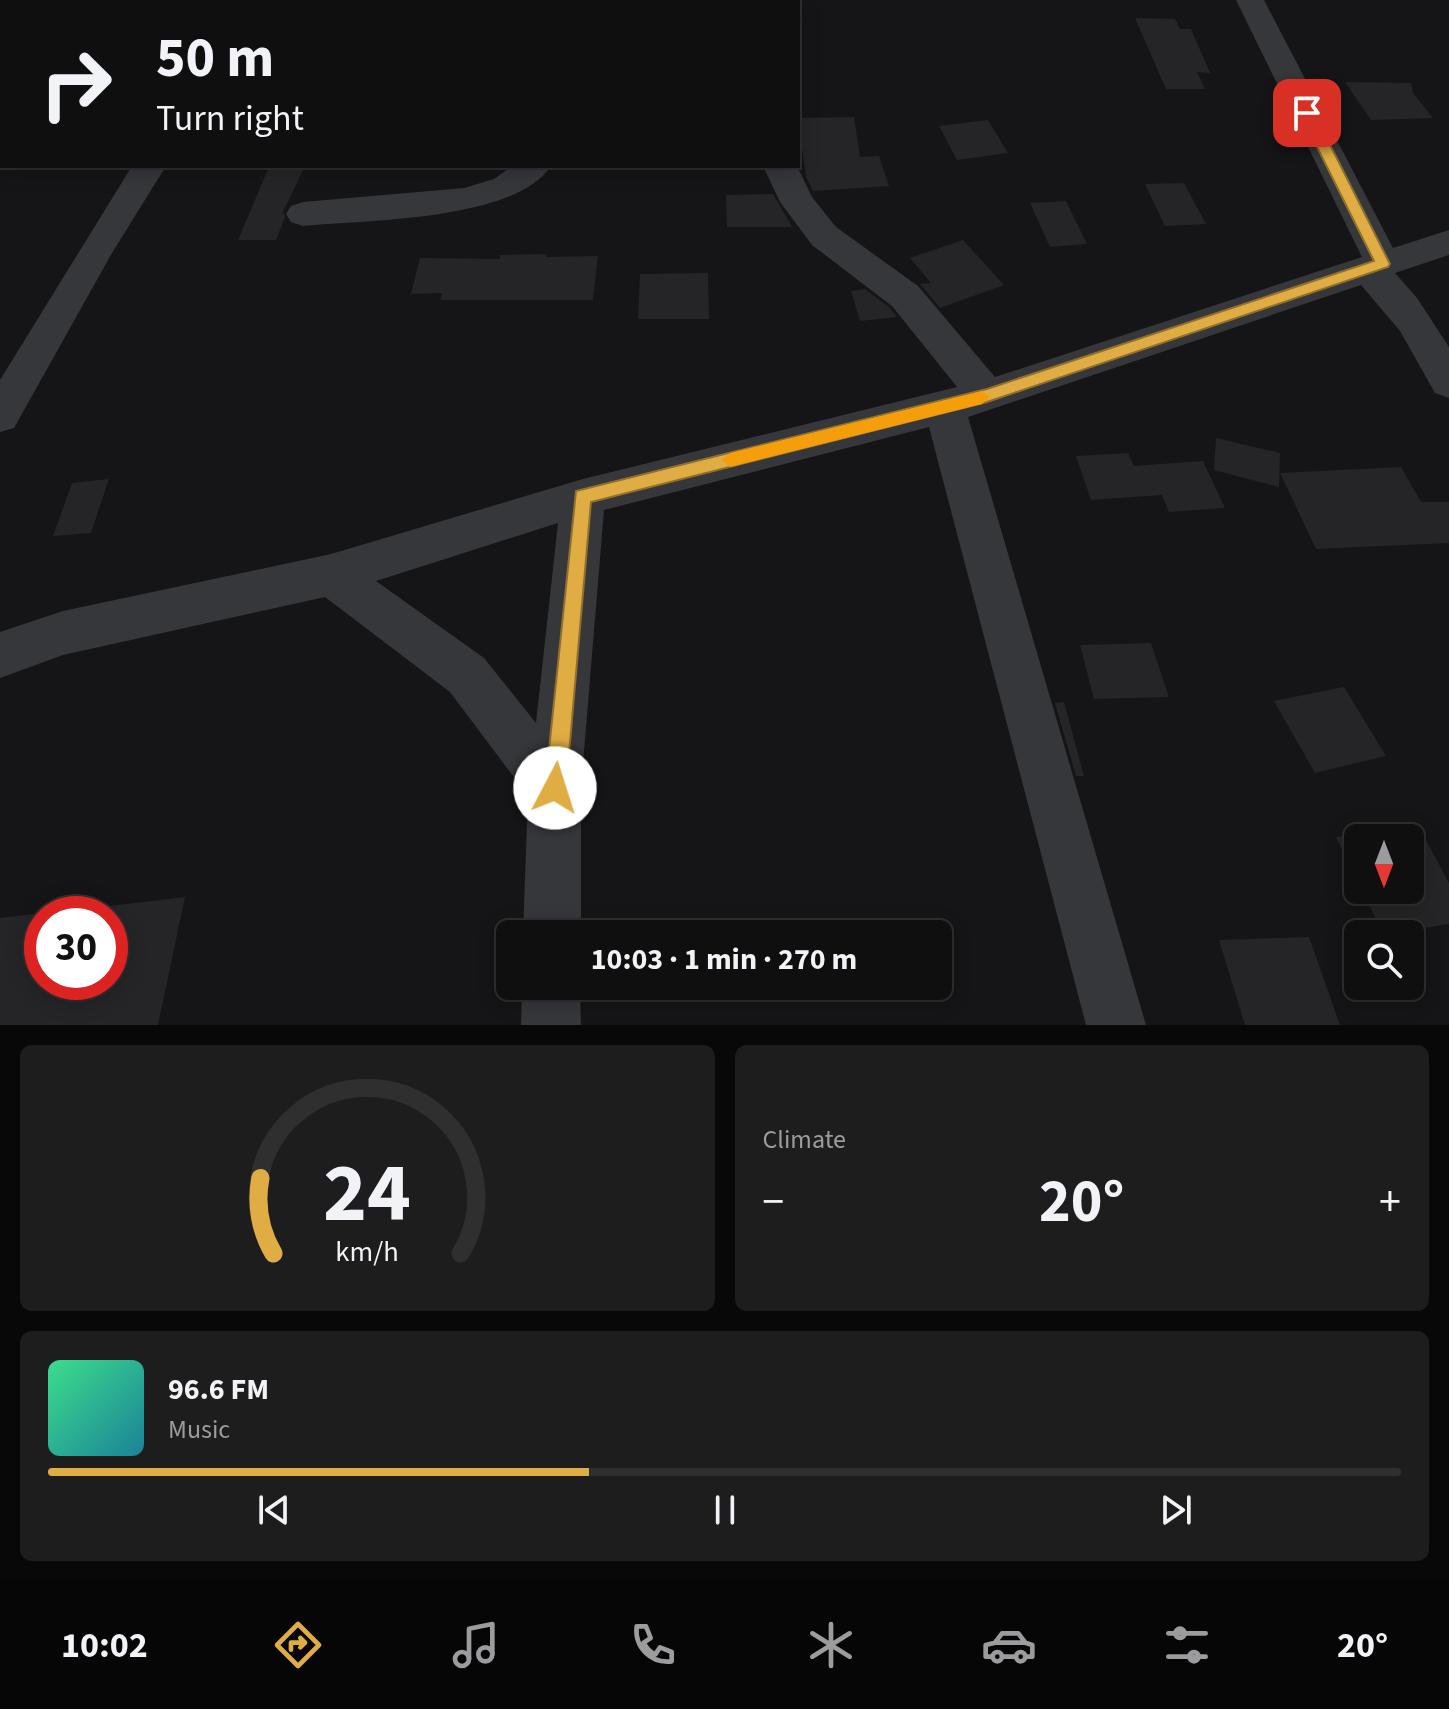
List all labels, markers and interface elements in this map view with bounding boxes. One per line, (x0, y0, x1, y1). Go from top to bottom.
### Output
text: 50 m (156, 19, 274, 98)
icon: right (24, 32, 128, 136)
pin (1273, 79, 1341, 147)
icon: arrive (1285, 91, 1329, 135)
text: Turn right (156, 93, 304, 144)
position arrow (513, 746, 597, 830)
north arrow (1344, 824, 1424, 904)
map controls (1344, 824, 1424, 1000)
speed limit sign: 30 (24, 896, 128, 1000)
button: search (1344, 920, 1424, 1000)
text: 10:03 · 1 min · 270 m (591, 938, 857, 981)
text: Climate (763, 1121, 846, 1158)
text: 24 (323, 1135, 411, 1253)
text: 20° (1039, 1160, 1124, 1245)
text: − (763, 1171, 784, 1234)
text: + (1379, 1171, 1401, 1234)
text: km/h (336, 1232, 399, 1272)
text: 96.6 FM (168, 1368, 269, 1411)
text: Music (168, 1411, 230, 1448)
icon: previous (252, 1488, 296, 1532)
icon: pause (703, 1488, 747, 1532)
icon: next (1154, 1488, 1198, 1532)
icon: directions (270, 1617, 326, 1673)
icon: music (448, 1617, 504, 1673)
icon: phone (625, 1617, 681, 1673)
icon: climate (803, 1617, 859, 1673)
icon: car (981, 1617, 1037, 1673)
icon: filters (1159, 1617, 1215, 1673)
text: 10:02 (61, 1620, 148, 1671)
text: 20° (1337, 1620, 1388, 1671)

